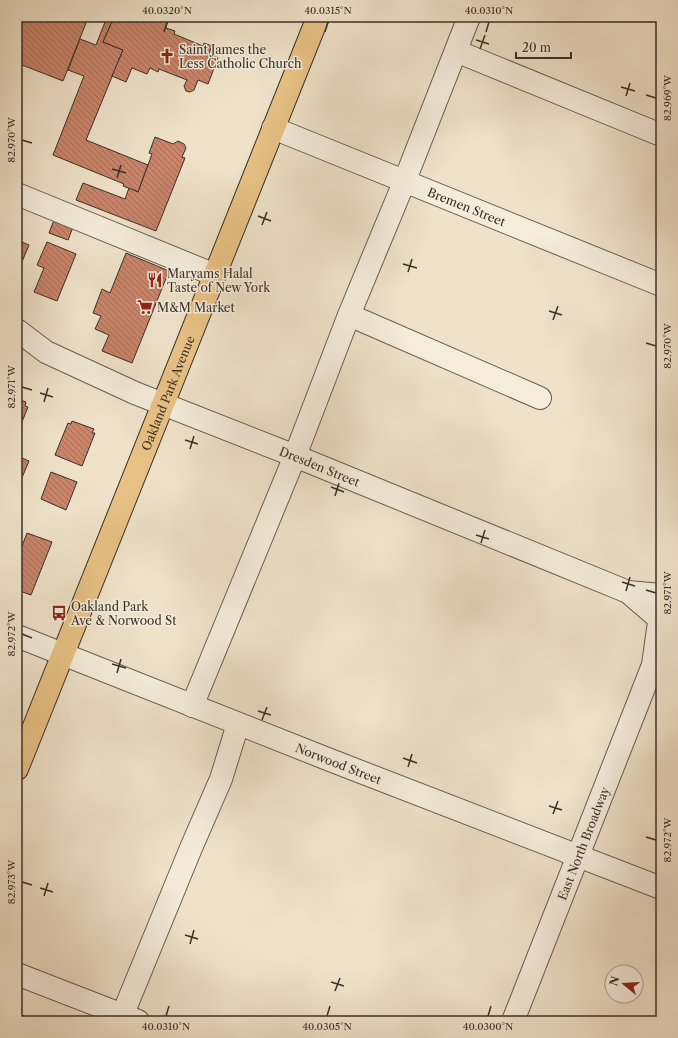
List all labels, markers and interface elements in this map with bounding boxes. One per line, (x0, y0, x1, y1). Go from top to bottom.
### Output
text: 40.0320°N (142, 4, 192, 17)
text: 40.0315°N (304, 4, 352, 17)
text: 40.0310°N (465, 4, 513, 17)
scale bar (516, 34, 571, 60)
text: 20 m (522, 40, 551, 55)
place label: Saint James the Less Catholic Church (179, 42, 302, 71)
church icon: Saint James the Less Catholic Church (158, 47, 176, 65)
text: 82.969°W (661, 74, 674, 121)
text: 82.970°W (5, 116, 18, 163)
street label: Bremen Street (426, 184, 509, 229)
place label: Maryams Halal Taste of New York (167, 266, 271, 295)
restaurant icon: Maryams Halal Taste of New York (146, 271, 164, 289)
supermarket icon: M&M Market (136, 298, 154, 316)
place label: M&M Market (157, 300, 236, 315)
text: 82.970°W (661, 322, 674, 369)
street label: Oakland Park Avenue (138, 333, 197, 453)
text: 82.971°W (5, 364, 18, 409)
street label: Dresden Street (277, 443, 363, 489)
text: 82.971°W (661, 570, 674, 615)
place label: Oakland Park Ave & Norwood St (70, 599, 177, 628)
bus stop icon: Oakland Park Ave & Norwood St (50, 604, 68, 622)
text: 82.972°W (5, 611, 18, 656)
street label: Norwood Street (294, 740, 385, 787)
street label: East North Broadway (554, 784, 612, 902)
text: 82.972°W (661, 817, 674, 862)
text: 82.973°W (5, 859, 18, 904)
north arrow (604, 964, 644, 1004)
text: N (606, 974, 623, 988)
text: 40.0310°N (142, 1020, 190, 1033)
text: 40.0305°N (302, 1020, 352, 1033)
text: 40.0300°N (463, 1020, 513, 1033)

